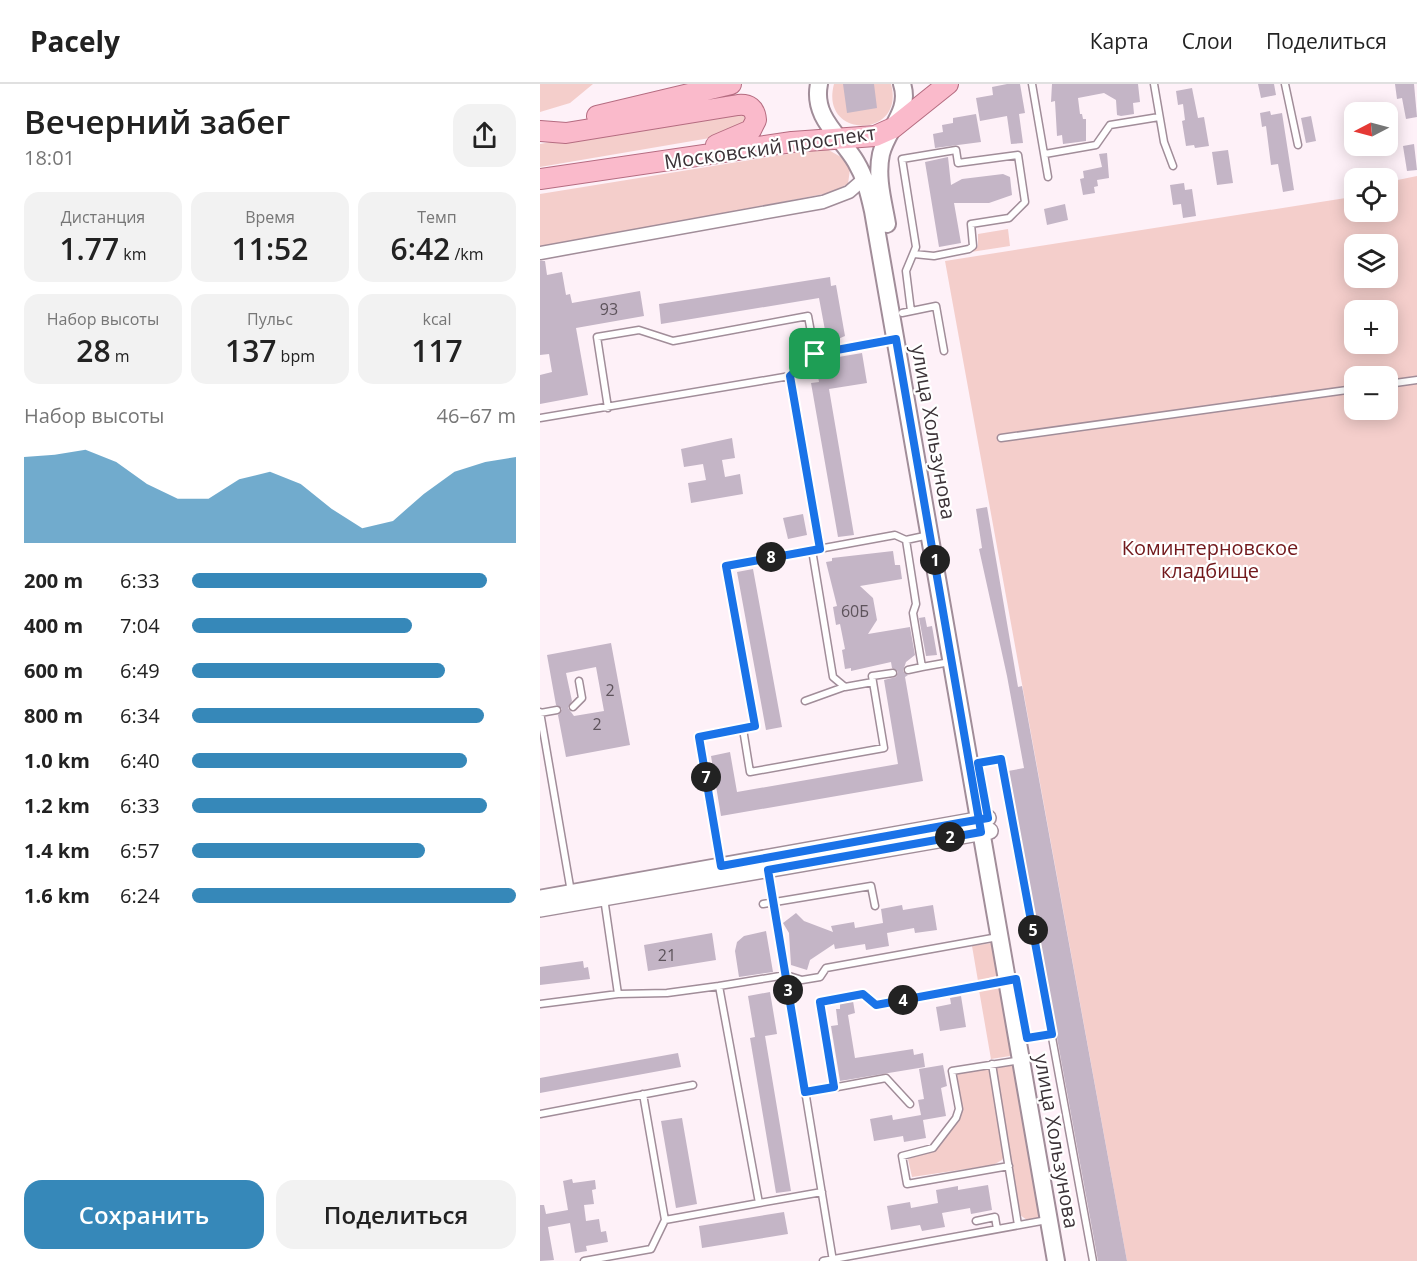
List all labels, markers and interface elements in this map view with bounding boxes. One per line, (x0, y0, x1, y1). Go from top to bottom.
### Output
text: Pacely (30, 22, 120, 60)
text: Карта (1090, 27, 1149, 55)
text: Слои (1182, 27, 1233, 55)
text: Поделиться (1266, 27, 1387, 55)
text: Вечерний забег (24, 99, 290, 144)
north arrow (1344, 102, 1398, 156)
map controls (1344, 102, 1398, 420)
button: share (453, 104, 516, 167)
street label: Московский проспект (662, 119, 878, 175)
text: 18:01 (24, 144, 75, 171)
button: locate (1344, 168, 1398, 222)
text: Дистанция (61, 206, 145, 228)
text: Время (245, 206, 295, 228)
text: Темп (417, 206, 457, 228)
text: 1.77 (59, 228, 119, 269)
text: 11:52 (232, 228, 308, 269)
text: 6:42 (391, 228, 450, 269)
button: layers (1344, 234, 1398, 288)
text: km (119, 243, 147, 265)
text: /km (450, 243, 483, 265)
house number: 93 (600, 298, 618, 320)
button: + (1344, 300, 1398, 354)
text: Набор высоты (47, 308, 159, 330)
text: Пульс (247, 308, 293, 330)
text: kcal (423, 308, 452, 330)
pin (789, 328, 840, 379)
text: 28 (76, 330, 111, 371)
text: 137 (225, 330, 276, 371)
text: 117 (411, 330, 463, 371)
icon: arrive (798, 337, 831, 370)
street label: улица Хользунова (905, 343, 963, 521)
text: m (111, 345, 130, 367)
text: bpm (276, 345, 315, 367)
button: − (1344, 366, 1398, 420)
text: Набор высоты (24, 402, 164, 429)
text: 46–67 m (437, 402, 516, 429)
park label: Коминтерновское кладбище (1122, 534, 1298, 584)
pin: 8 (756, 542, 786, 572)
pin: 1 (920, 545, 950, 575)
text: 8 (766, 546, 776, 568)
text: 1 (930, 549, 940, 571)
text: 200 m (24, 567, 83, 594)
text: 6:33 (120, 567, 160, 594)
house number: 60Б (841, 600, 869, 622)
text: 400 m (24, 612, 83, 639)
text: 7:04 (120, 612, 160, 639)
text: 600 m (24, 657, 83, 684)
text: 6:49 (120, 657, 160, 684)
house number: 2 (605, 679, 615, 701)
text: 800 m (24, 702, 83, 729)
text: 6:34 (120, 702, 160, 729)
house number: 2 (592, 713, 602, 735)
text: 1.0 km (24, 747, 90, 774)
text: 6:40 (120, 747, 160, 774)
pin: 7 (691, 762, 721, 792)
text: 7 (701, 766, 711, 788)
text: 1.2 km (24, 792, 90, 819)
text: 6:33 (120, 792, 160, 819)
pin: 2 (935, 822, 965, 852)
text: 2 (945, 826, 955, 848)
text: 1.4 km (24, 837, 90, 864)
text: 6:57 (120, 837, 160, 864)
text: 1.6 km (24, 882, 90, 909)
text: 6:24 (120, 882, 160, 909)
pin: 5 (1018, 915, 1048, 945)
text: 5 (1028, 919, 1038, 941)
house number: 21 (658, 944, 676, 966)
pin: 3 (773, 975, 803, 1005)
text: 3 (783, 979, 793, 1001)
pin: 4 (888, 985, 918, 1015)
text: 4 (898, 989, 908, 1011)
street label: улица Хользунова (1028, 1052, 1086, 1230)
button: Сохранить (24, 1180, 264, 1249)
button: Поделиться (276, 1180, 516, 1249)

